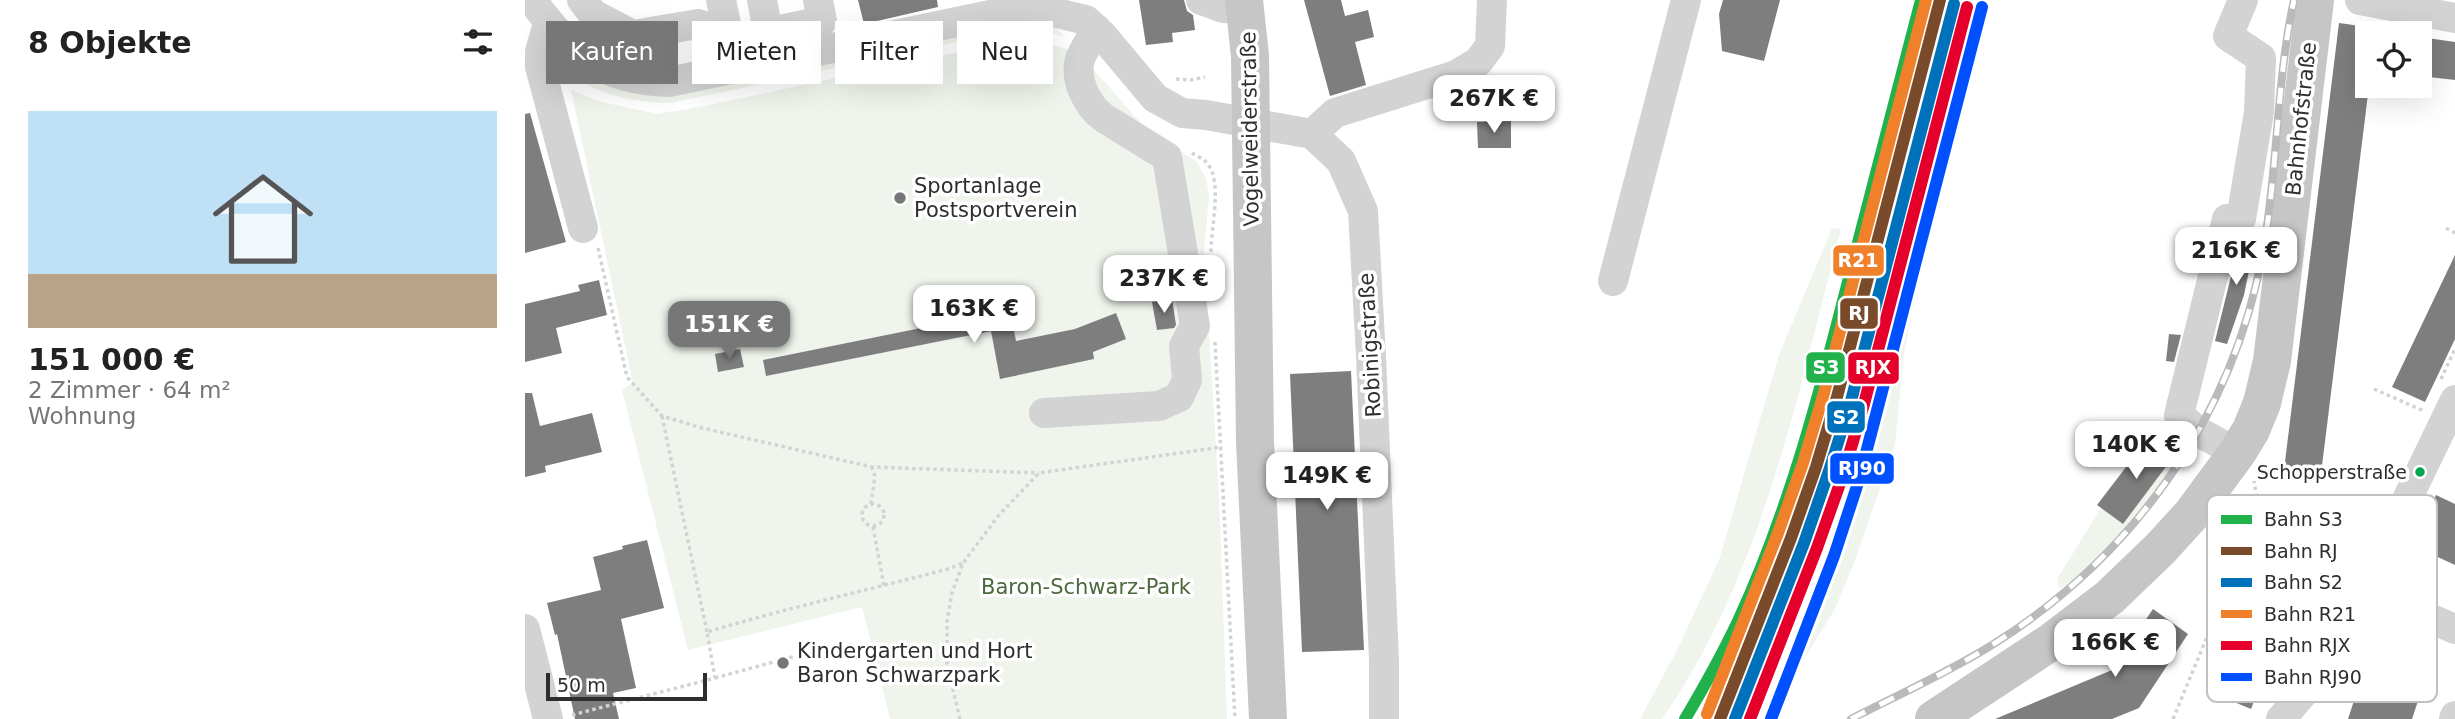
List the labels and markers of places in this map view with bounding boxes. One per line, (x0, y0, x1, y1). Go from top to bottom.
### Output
pin: 267K € (1437, 76, 1551, 135)
place label: Sportanlage Postsportverein (914, 174, 1078, 222)
marker: Sportanlage Postsportverein (892, 190, 908, 206)
pin: 216K € (2179, 228, 2293, 287)
pin: 237K € (1107, 256, 1221, 315)
pin: 163K € (917, 286, 1031, 345)
pin: 151K € (672, 302, 786, 361)
pin: 140K € (2079, 421, 2193, 481)
pin: 149K € (1270, 452, 1384, 512)
place label: Schopperstraße (2257, 461, 2407, 483)
marker: Schopperstraße (2413, 465, 2427, 479)
pin: 166K € (2058, 620, 2172, 679)
place label: Kindergarten und Hort Baron Schwarzpark (797, 639, 1033, 687)
marker: Kindergarten und Hort Baron Schwarzpark (775, 655, 791, 671)

